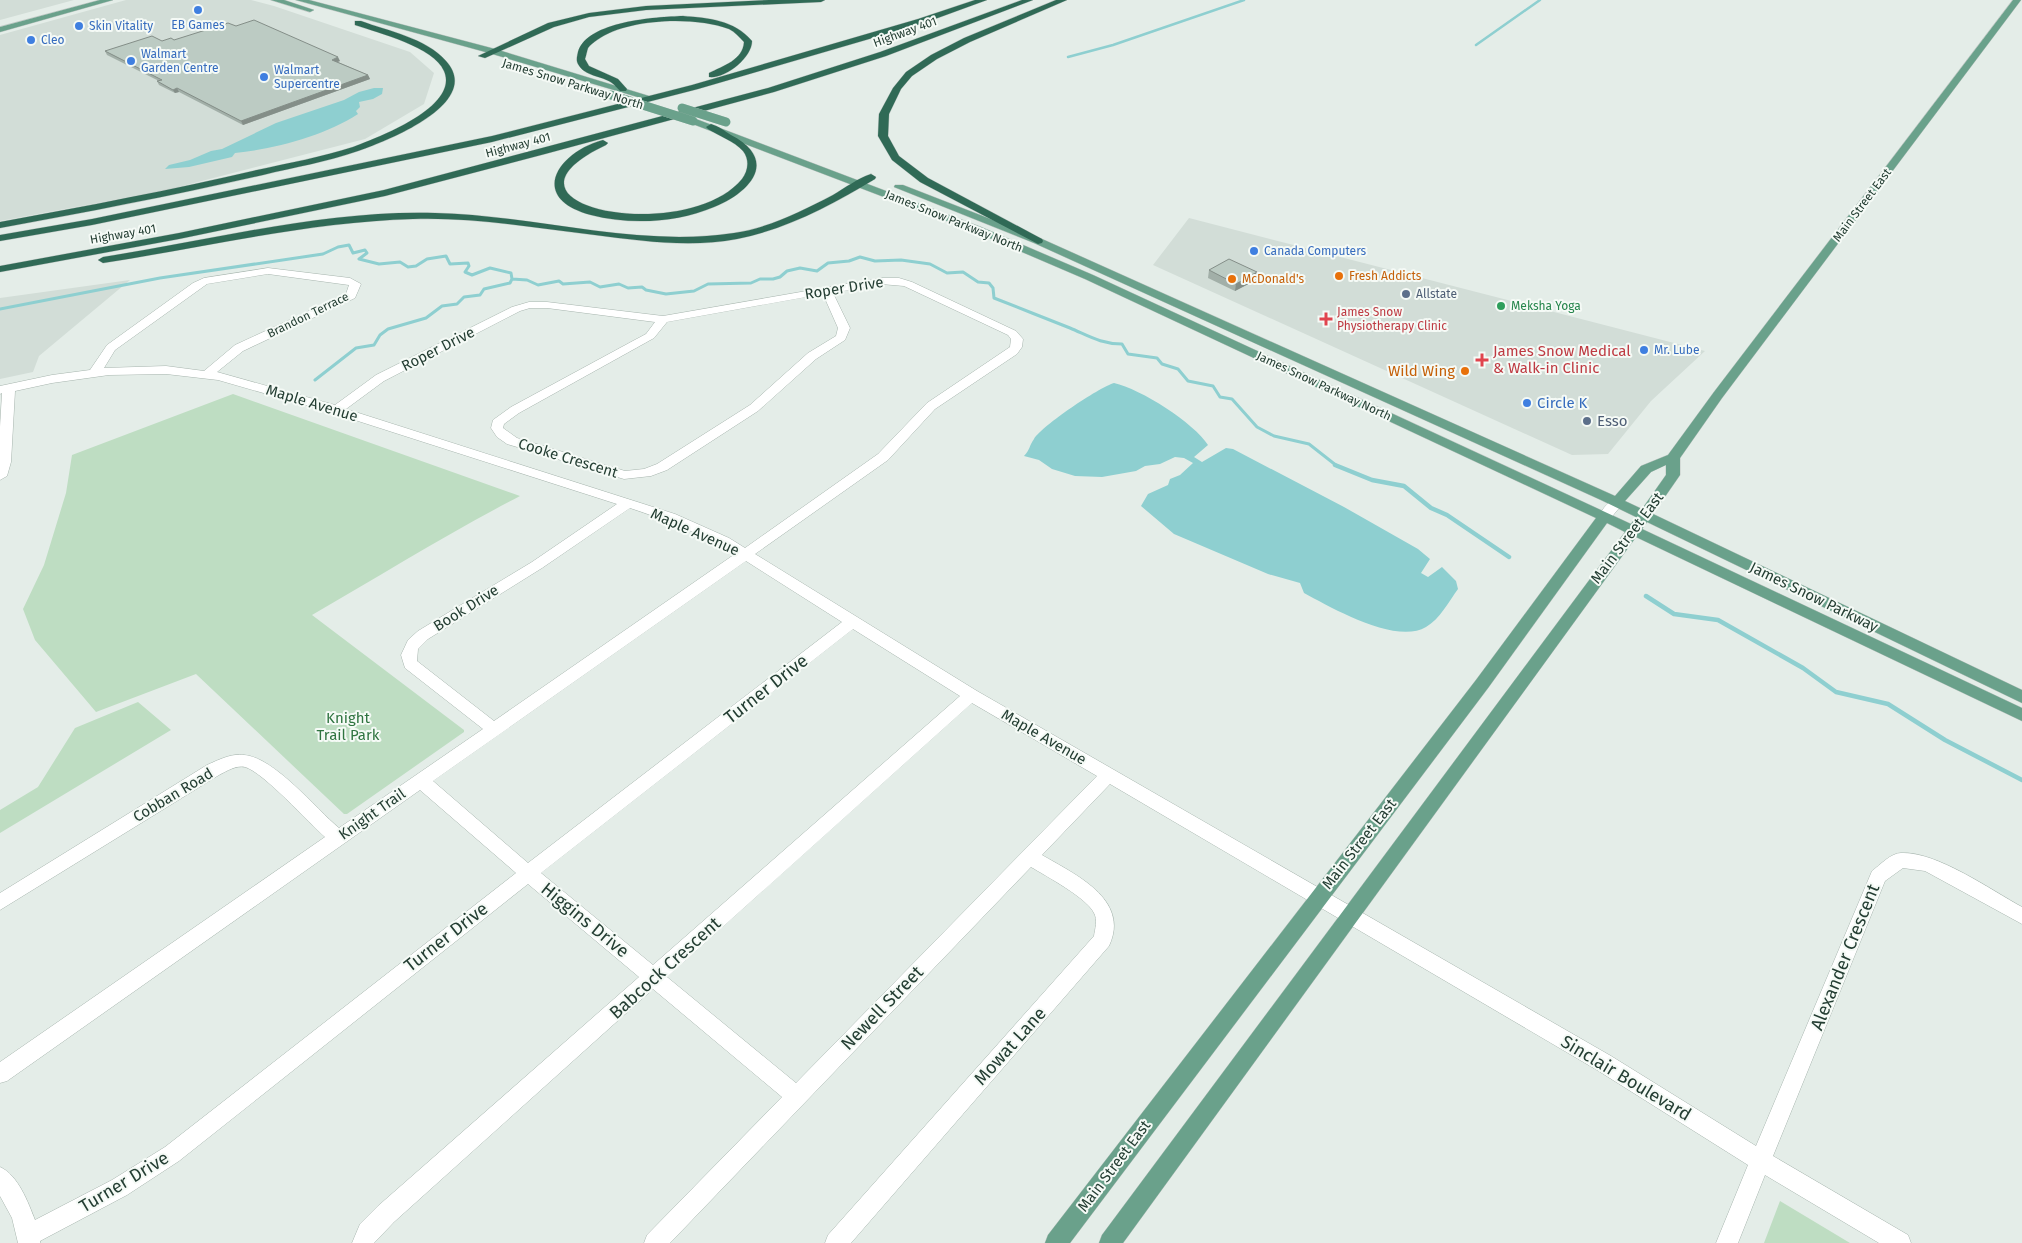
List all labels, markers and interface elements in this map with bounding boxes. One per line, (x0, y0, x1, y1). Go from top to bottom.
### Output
marker: EB Games (192, 4, 204, 16)
street label: Highway 401 (871, 14, 939, 50)
place label: EB Games (171, 18, 225, 32)
place label: Skin Vitality (89, 19, 153, 33)
marker: Skin Vitality (73, 20, 85, 32)
place label: Cleo (41, 33, 65, 47)
marker: Cleo (25, 34, 37, 46)
place label: Walmart Garden Centre (141, 47, 219, 75)
marker: Walmart Garden Centre (125, 55, 137, 67)
street label: James Snow Parkway North (501, 56, 645, 112)
place label: Walmart Supercentre (274, 63, 340, 91)
marker: Walmart Supercentre (258, 71, 270, 83)
street label: Highway 401 (484, 130, 552, 160)
street label: Main Street East (1830, 165, 1894, 244)
street label: James Snow Parkway North (883, 187, 1025, 255)
street label: Highway 401 (89, 221, 157, 247)
place label: Canada Computers (1264, 244, 1367, 258)
marker: Canada Computers (1248, 245, 1260, 257)
place label: Fresh Addicts (1349, 269, 1422, 283)
marker: Fresh Addicts (1333, 270, 1345, 282)
place label: McDonald's (1242, 272, 1304, 286)
street label: Roper Drive (803, 273, 885, 303)
marker: McDonald's (1226, 273, 1238, 285)
place label: Allstate (1416, 287, 1457, 301)
marker: Allstate (1400, 288, 1412, 300)
street label: Brandon Terrace (265, 289, 351, 341)
place label: Meksha Yoga (1511, 299, 1581, 313)
marker: Meksha Yoga (1495, 300, 1507, 312)
place label: James Snow Physiotherapy Clinic (1337, 305, 1447, 333)
marker: James Snow Physiotherapy Clinic (1319, 312, 1333, 326)
street label: Roper Drive (398, 323, 478, 375)
place label: James Snow Medical & Walk-in Clinic (1493, 342, 1631, 377)
place label: Mr. Lube (1654, 343, 1700, 357)
marker: Mr. Lube (1638, 344, 1650, 356)
street label: James Snow Parkway North (1254, 349, 1394, 423)
marker: James Snow Medical & Walk-in Clinic (1475, 353, 1489, 367)
place label: Wild Wing (1388, 362, 1455, 380)
marker: Wild Wing (1459, 365, 1471, 377)
street label: Maple Avenue (264, 381, 360, 425)
place label: Circle K (1537, 394, 1588, 412)
marker: Circle K (1521, 397, 1533, 409)
place label: Esso (1597, 412, 1628, 430)
marker: Esso (1581, 415, 1593, 427)
street label: Cooke Crescent (516, 434, 621, 482)
street label: Main Street East (1587, 488, 1668, 587)
street label: Maple Avenue (648, 504, 742, 560)
street label: James Snow Parkway (1747, 558, 1882, 636)
street label: Book Drive (430, 581, 502, 635)
street label: Turner Drive (720, 649, 812, 729)
street label: Maple Avenue (998, 705, 1090, 769)
park label: Knight Trail Park (317, 709, 380, 744)
street label: Cobban Road (130, 764, 216, 826)
street label: Knight Trail (335, 784, 409, 844)
street label: Main Street East (1318, 795, 1400, 893)
street label: Higgins Drive (536, 878, 634, 962)
street label: Alexander Crescent (1806, 880, 1885, 1033)
street label: Turner Drive (400, 897, 492, 977)
street label: Babcock Crescent (605, 912, 726, 1024)
street label: Newell Street (836, 961, 928, 1055)
street label: Mowat Lane (969, 1003, 1051, 1089)
street label: Sinclair Boulevard (1557, 1030, 1695, 1126)
street label: Main Street East (1074, 1116, 1155, 1215)
street label: Turner Drive (75, 1147, 173, 1217)

